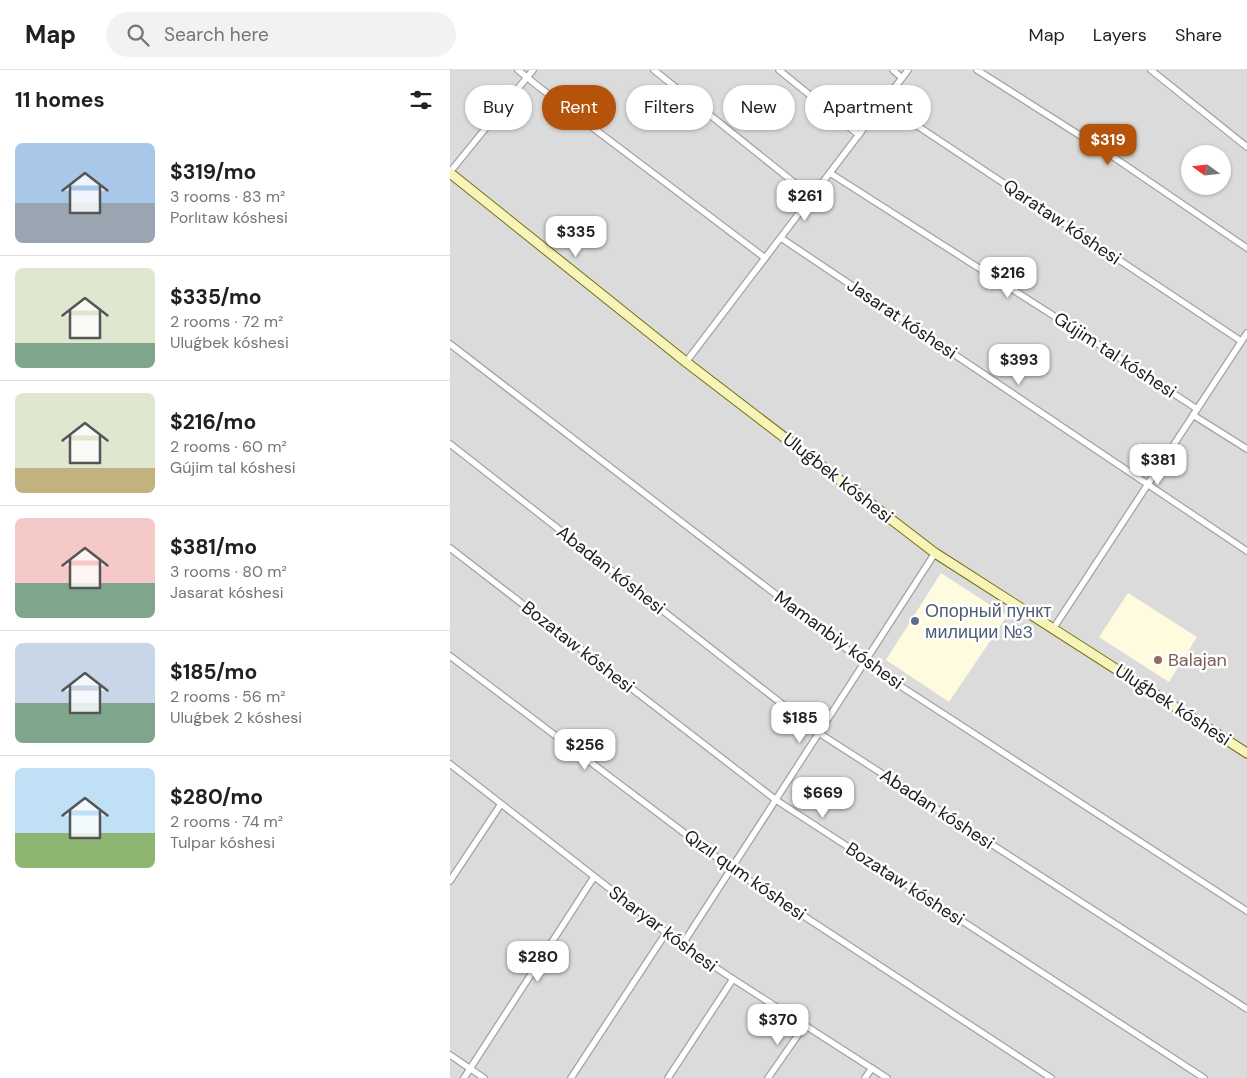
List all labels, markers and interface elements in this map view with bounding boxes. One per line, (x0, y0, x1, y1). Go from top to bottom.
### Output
search box (106, 12, 456, 57)
text: Map (25, 19, 76, 50)
icon: search (124, 21, 152, 49)
text: Search here (164, 22, 269, 47)
text: Map (1029, 23, 1065, 47)
text: Layers (1093, 23, 1147, 47)
text: Share (1175, 23, 1222, 47)
chip: Buy (465, 85, 532, 130)
chip: Rent (542, 85, 616, 130)
chip: Filters (626, 85, 713, 130)
chip: New (723, 85, 795, 130)
chip: Apartment (805, 85, 931, 130)
text: 11 homes (15, 86, 105, 114)
icon: filters (407, 86, 435, 114)
pin: $319 (1078, 124, 1138, 166)
text: $319 (1090, 129, 1126, 150)
north arrow (1181, 145, 1231, 195)
map controls (1181, 145, 1231, 195)
text: $319/mo (170, 158, 256, 186)
icon: home (55, 163, 115, 223)
street label: Qarataw kóshesi (998, 174, 1126, 270)
pin: $261 (775, 180, 835, 222)
text: $261 (788, 185, 822, 206)
text: 3 rooms · 83 m² (170, 186, 285, 207)
text: Porlıtaw kóshesi (170, 207, 288, 228)
pin: $335 (546, 216, 606, 258)
text: $335 (557, 221, 595, 242)
pin: $216 (978, 256, 1038, 299)
text: $216 (991, 262, 1025, 283)
street label: Jasarat kóshesi (842, 273, 962, 365)
text: $335/mo (170, 283, 262, 311)
icon: home (55, 288, 115, 348)
street label: Gújim tal kóshesi (1049, 306, 1181, 404)
text: 2 rooms · 72 m² (170, 311, 283, 332)
text: Uluǵbek kóshesi (170, 332, 289, 353)
pin: $393 (989, 344, 1049, 386)
text: $393 (1000, 349, 1038, 370)
text: $216/mo (170, 408, 256, 436)
icon: home (55, 413, 115, 473)
street label: Uluǵbek kóshesi (778, 427, 898, 529)
text: 2 rooms · 60 m² (170, 436, 287, 457)
pin: $381 (1128, 444, 1188, 486)
text: $381 (1141, 449, 1175, 470)
text: Gújim tal kóshesi (170, 457, 296, 478)
street label: Abadan kóshesi (552, 520, 670, 620)
text: $381/mo (170, 533, 257, 561)
icon: home (55, 538, 115, 598)
text: 3 rooms · 80 m² (170, 561, 287, 582)
text: Jasarat kóshesi (170, 582, 284, 603)
street label: Mamanbiy kóshesi (770, 585, 908, 695)
street label: Bozataw kóshesi (517, 596, 639, 698)
place label: Опорный пункт милиции №3 (925, 599, 1052, 644)
marker: Опорный пункт милиции №3 (909, 615, 921, 627)
place label: Balajan (1168, 648, 1227, 672)
marker: Balajan (1152, 654, 1164, 666)
text: $185/mo (170, 658, 257, 686)
street label: Uluǵbek kóshesi (1110, 659, 1236, 751)
icon: home (55, 663, 115, 723)
text: 2 rooms · 56 m² (170, 686, 286, 707)
pin: $185 (770, 702, 830, 744)
text: Uluǵbek 2 kóshesi (170, 707, 302, 728)
text: $185 (782, 707, 818, 728)
pin: $256 (555, 728, 615, 771)
text: $256 (566, 734, 605, 755)
street label: Abadan kóshesi (875, 763, 999, 855)
pin: $669 (793, 776, 853, 819)
text: $669 (803, 782, 843, 803)
text: $280/mo (170, 783, 263, 811)
icon: home (55, 788, 115, 848)
text: 2 rooms · 74 m² (170, 811, 283, 832)
street label: Qızıl qum kóshesi (679, 824, 811, 926)
text: Tulpar kóshesi (170, 832, 275, 853)
street label: Bozataw kóshesi (841, 837, 969, 931)
street label: Sharyar kóshesi (604, 880, 722, 978)
pin: $280 (508, 940, 568, 983)
text: $280 (518, 946, 558, 967)
pin: $370 (748, 1004, 808, 1046)
text: $370 (759, 1009, 797, 1030)

